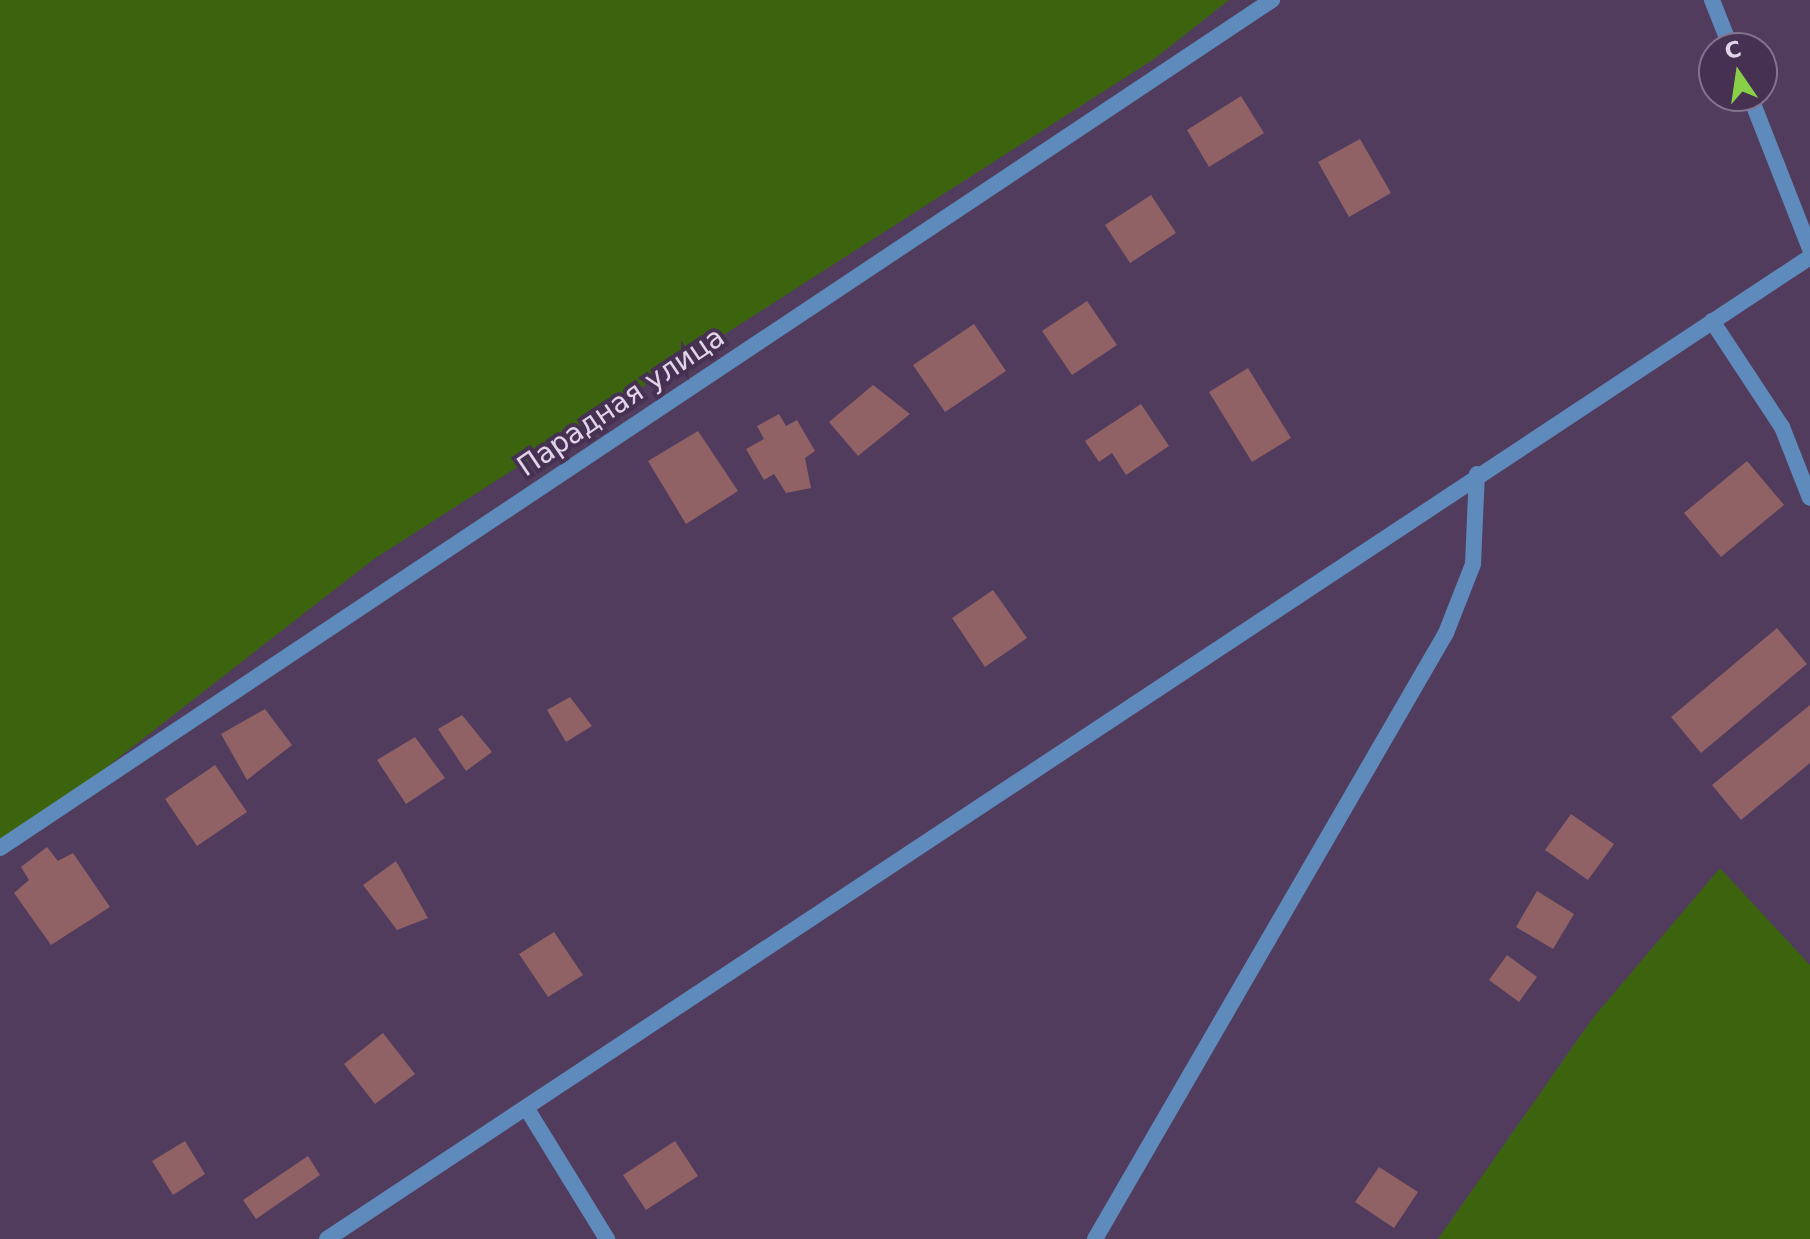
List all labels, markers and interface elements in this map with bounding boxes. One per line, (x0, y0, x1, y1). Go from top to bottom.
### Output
north arrow (1698, 32, 1778, 112)
text: С (1722, 36, 1744, 64)
street label: Парадная улица (511, 320, 731, 484)

